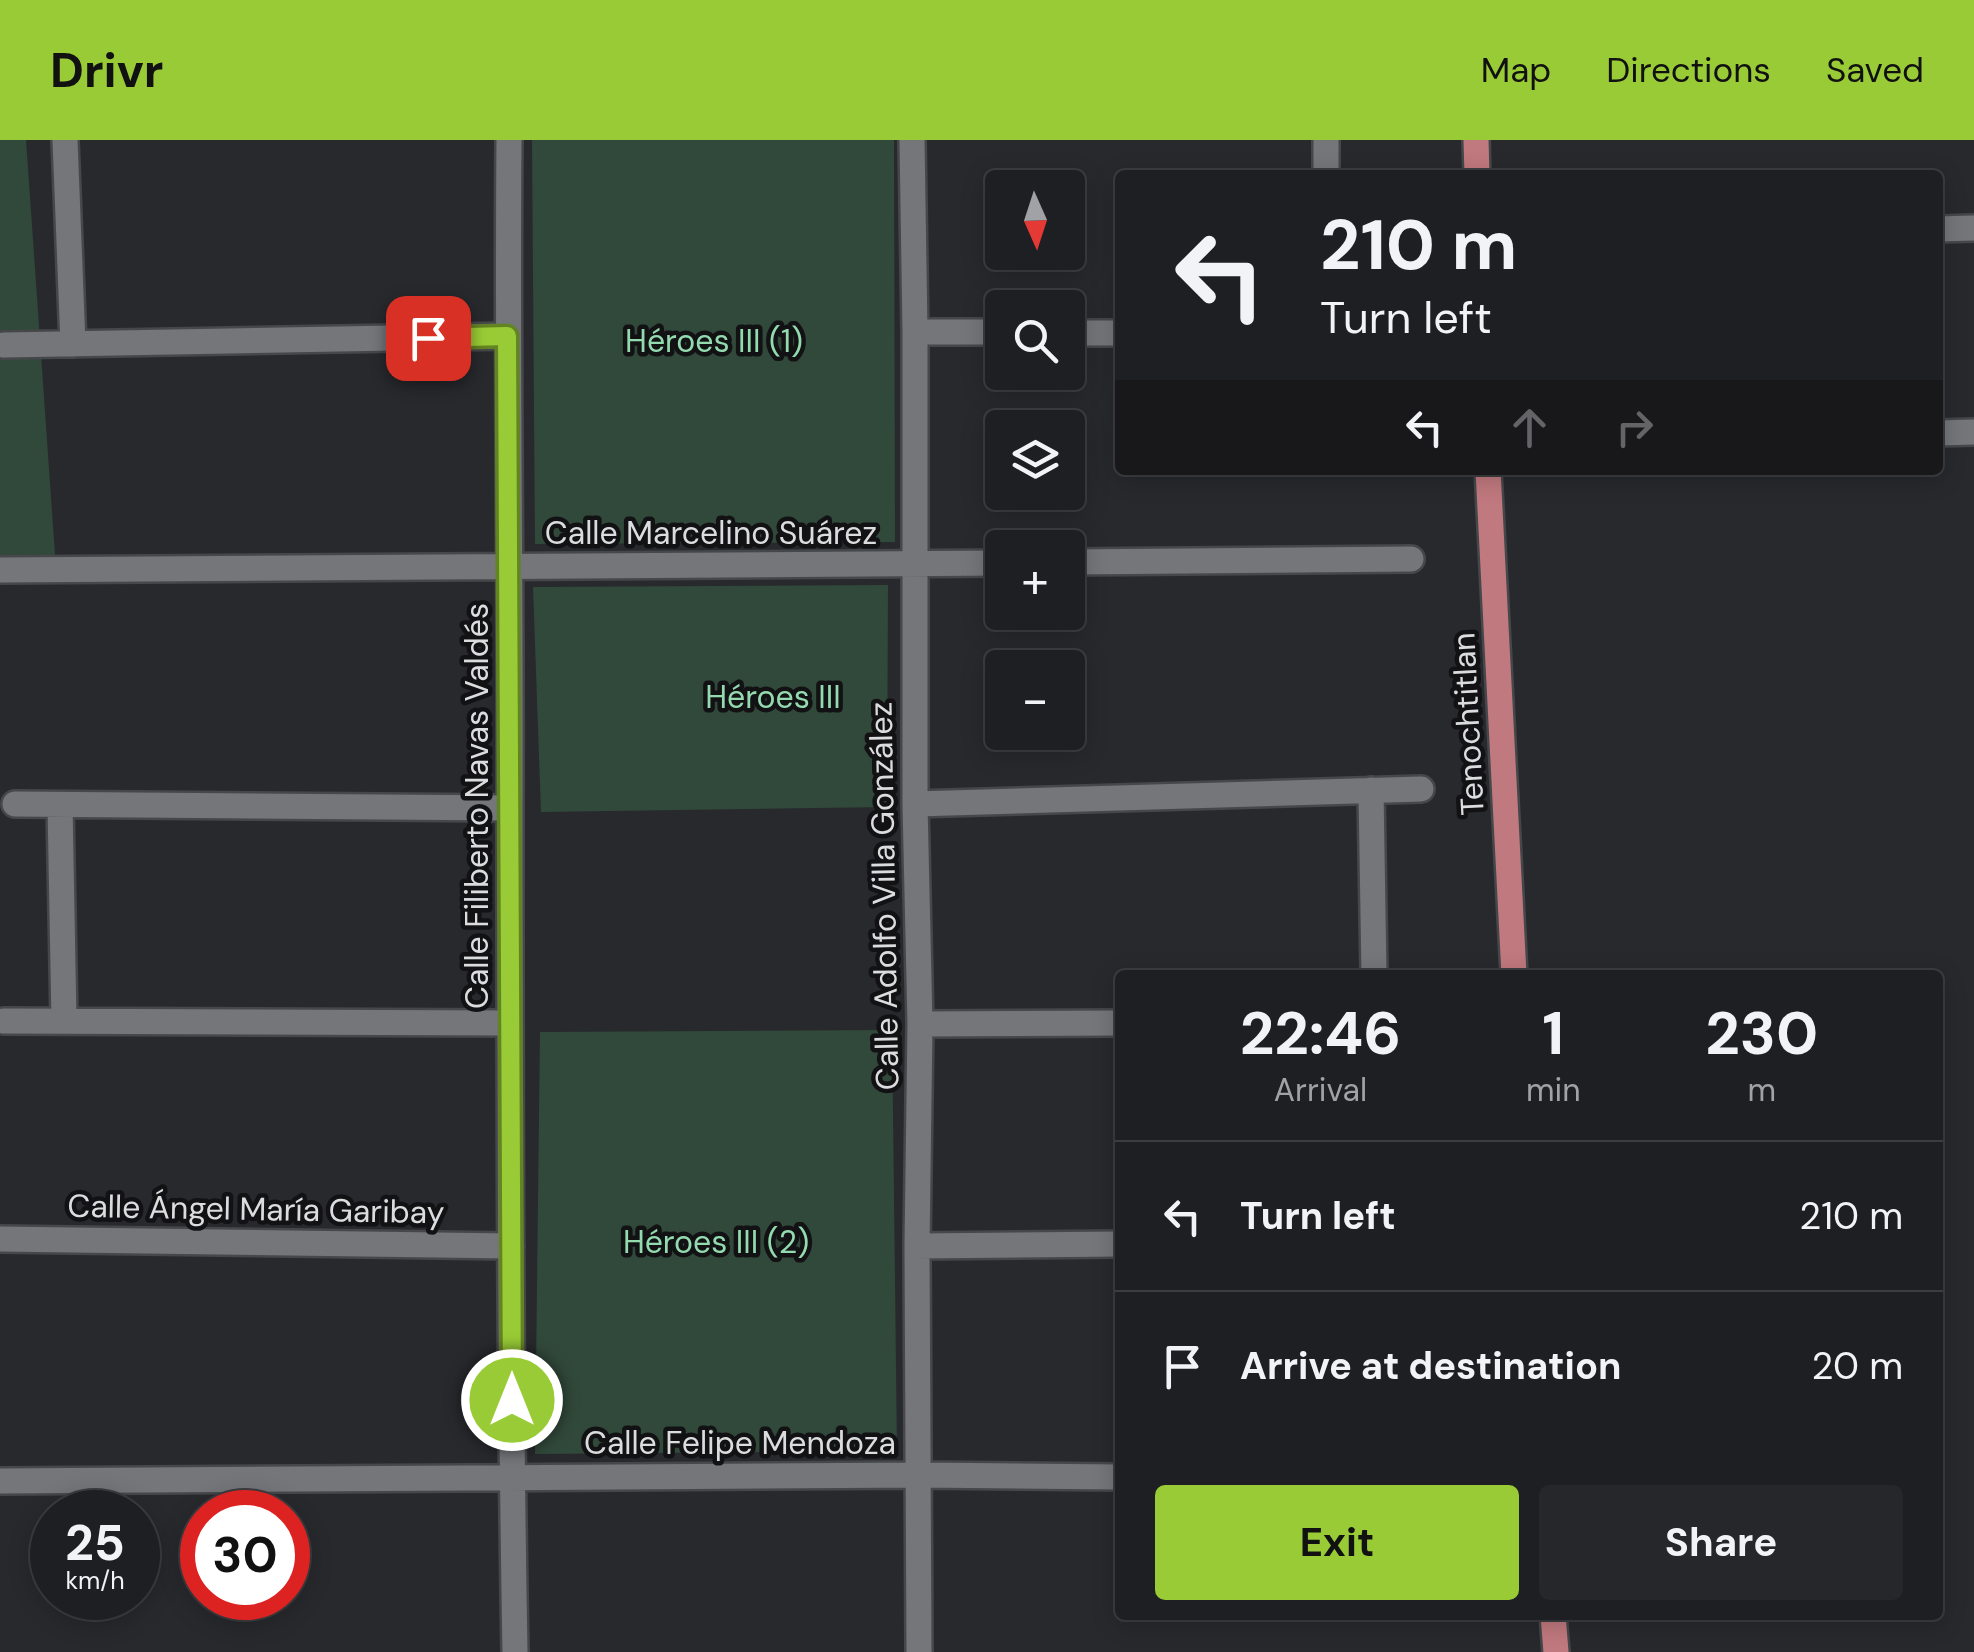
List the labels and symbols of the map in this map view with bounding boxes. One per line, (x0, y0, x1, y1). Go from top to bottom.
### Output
north arrow (985, 170, 1085, 270)
pin (386, 296, 471, 381)
park label: Héroes III (1) (625, 320, 803, 362)
street label: Calle Marcelino Suárez (545, 512, 877, 554)
street label: Calle Filiberto Navas Valdés (456, 603, 498, 1009)
street label: Tenochtitlan (1442, 632, 1494, 816)
park label: Héroes III (705, 676, 841, 718)
street label: Calle Adolfo Villa González (860, 701, 908, 1091)
street label: Calle Ángel María Garibay (67, 1185, 445, 1233)
park label: Héroes III (2) (623, 1221, 809, 1263)
position arrow (460, 1348, 564, 1452)
street label: Calle Felipe Mendoza (584, 1422, 896, 1464)
speed limit sign: 30 (180, 1490, 310, 1620)

